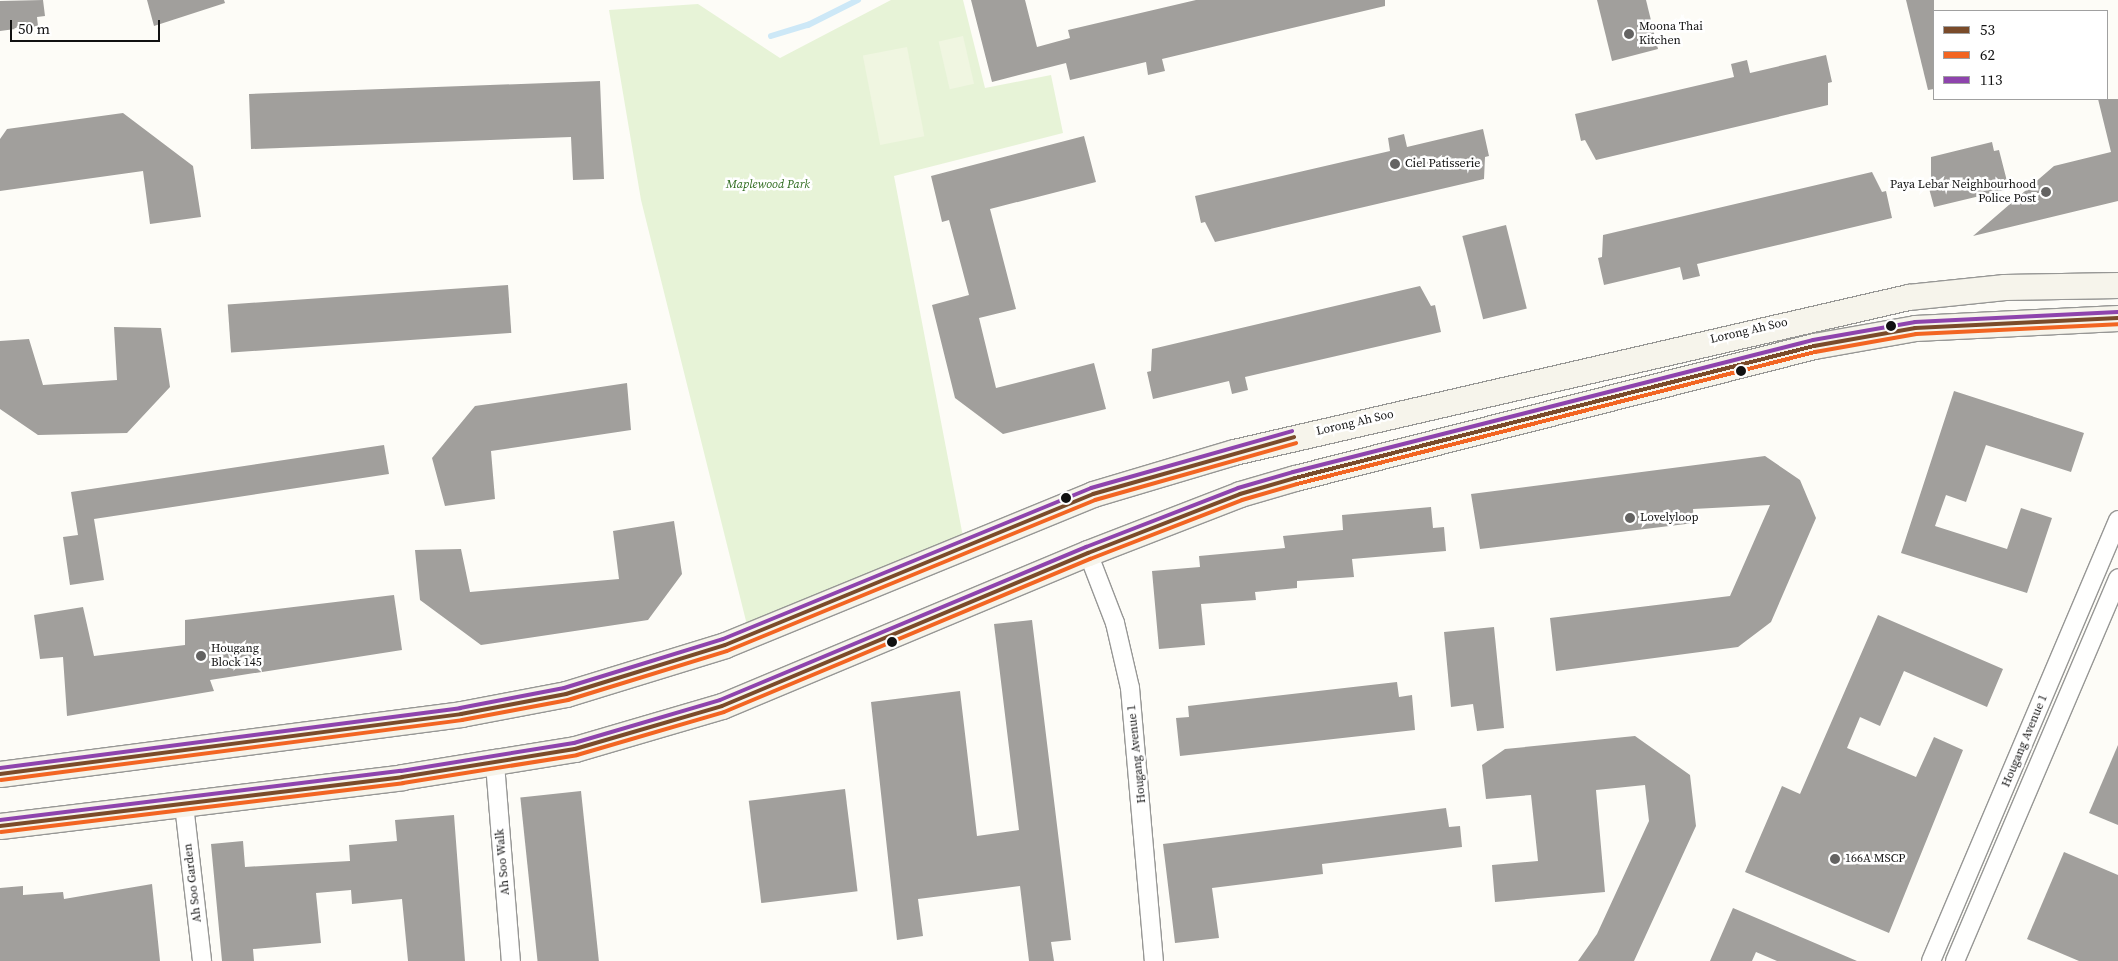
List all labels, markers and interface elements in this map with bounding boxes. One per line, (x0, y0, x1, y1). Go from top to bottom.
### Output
scale bar (12, 10, 162, 42)
legend (1933, 10, 2108, 100)
text: 50 m (18, 18, 50, 39)
text: 53 (1980, 19, 1995, 40)
place label: Moona Thai Kitchen (1639, 20, 1703, 48)
marker: Moona Thai Kitchen (1623, 28, 1635, 40)
text: 62 (1980, 44, 1995, 65)
text: 113 (1980, 69, 2003, 90)
place label: Ciel Patisserie (1405, 157, 1480, 171)
marker: Ciel Patisserie (1389, 158, 1401, 170)
park label: Maplewood Park (726, 178, 810, 192)
place label: Paya Lebar Neighbourhood Police Post (1890, 178, 2036, 206)
marker: Paya Lebar Neighbourhood Police Post (2040, 186, 2052, 198)
street label: Lorong Ah Soo (1709, 315, 1789, 347)
unlabelled marker (1886, 321, 1896, 331)
unlabelled marker (1736, 366, 1746, 376)
street label: Lorong Ah Soo (1315, 407, 1395, 439)
unlabelled marker (1061, 493, 1071, 503)
place label: Lovelyloop (1640, 511, 1699, 525)
marker: Lovelyloop (1624, 512, 1636, 524)
unlabelled marker (887, 637, 897, 647)
place label: Hougang Block 145 (211, 642, 262, 670)
marker: Hougang Block 145 (195, 650, 207, 662)
street label: Hougang Avenue 1 (1999, 693, 2051, 789)
street label: Hougang Avenue 1 (1125, 704, 1149, 804)
street label: Ah Soo Walk (493, 828, 513, 896)
street label: Ah Soo Garden (181, 843, 205, 923)
place label: 166A MSCP (1845, 852, 1905, 866)
marker: 166A MSCP (1829, 853, 1841, 865)

